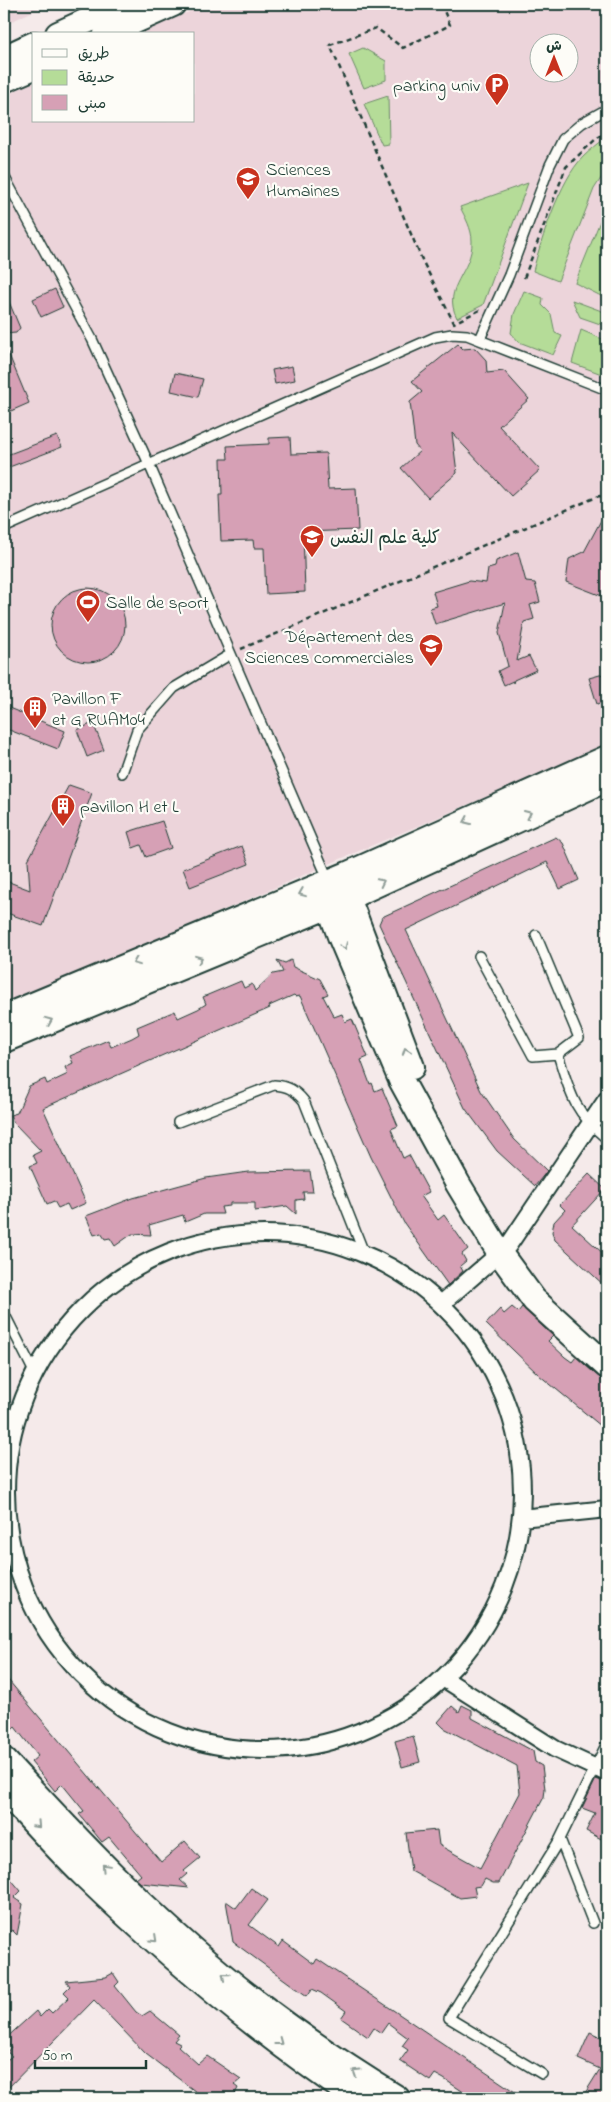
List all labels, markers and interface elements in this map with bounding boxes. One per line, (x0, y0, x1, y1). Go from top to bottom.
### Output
legend (32, 32, 195, 122)
north arrow (528, 32, 578, 82)
text: ش (546, 36, 562, 57)
text: طريق (78, 43, 110, 65)
text: حديقة (78, 67, 115, 89)
parking icon: parking univ (484, 72, 510, 106)
place label: parking univ (393, 74, 480, 101)
text: مبنى (78, 93, 106, 115)
place label: Sciences Humaines (266, 158, 340, 205)
school or university icon: Sciences Humaines (235, 166, 261, 200)
school or university icon: كلية علم النفس (299, 524, 325, 558)
place label: كلية علم النفس (330, 526, 440, 552)
sports icon: Salle de sport (75, 589, 101, 623)
place label: Salle de sport (106, 591, 209, 617)
place label: Département des Sciences commerciales (244, 625, 414, 672)
school or university icon: Département des Sciences commerciales (418, 633, 444, 667)
place label: Pavillon F et G RUAM04 (52, 687, 146, 734)
building icon: Pavillon F et G RUAM04 (22, 695, 48, 729)
building icon: pavillon H et L (50, 793, 76, 827)
place label: pavillon H et L (80, 795, 179, 821)
one-way arrow (523, 810, 532, 820)
one-way arrow (463, 815, 472, 826)
one-way arrow (375, 878, 384, 888)
one-way arrow (298, 887, 307, 898)
one-way arrow (339, 941, 349, 949)
one-way arrow (194, 955, 203, 966)
one-way arrow (132, 956, 141, 966)
one-way arrow (44, 1017, 53, 1027)
one-way arrow (402, 1048, 412, 1056)
one-way arrow (31, 1820, 40, 1829)
one-way arrow (102, 1864, 111, 1873)
one-way arrow (148, 1933, 157, 1942)
one-way arrow (222, 1973, 231, 1982)
one-way arrow (273, 2036, 283, 2045)
scale bar (35, 2037, 146, 2069)
text: 50 m (42, 2045, 73, 2067)
one-way arrow (352, 2069, 361, 2079)

